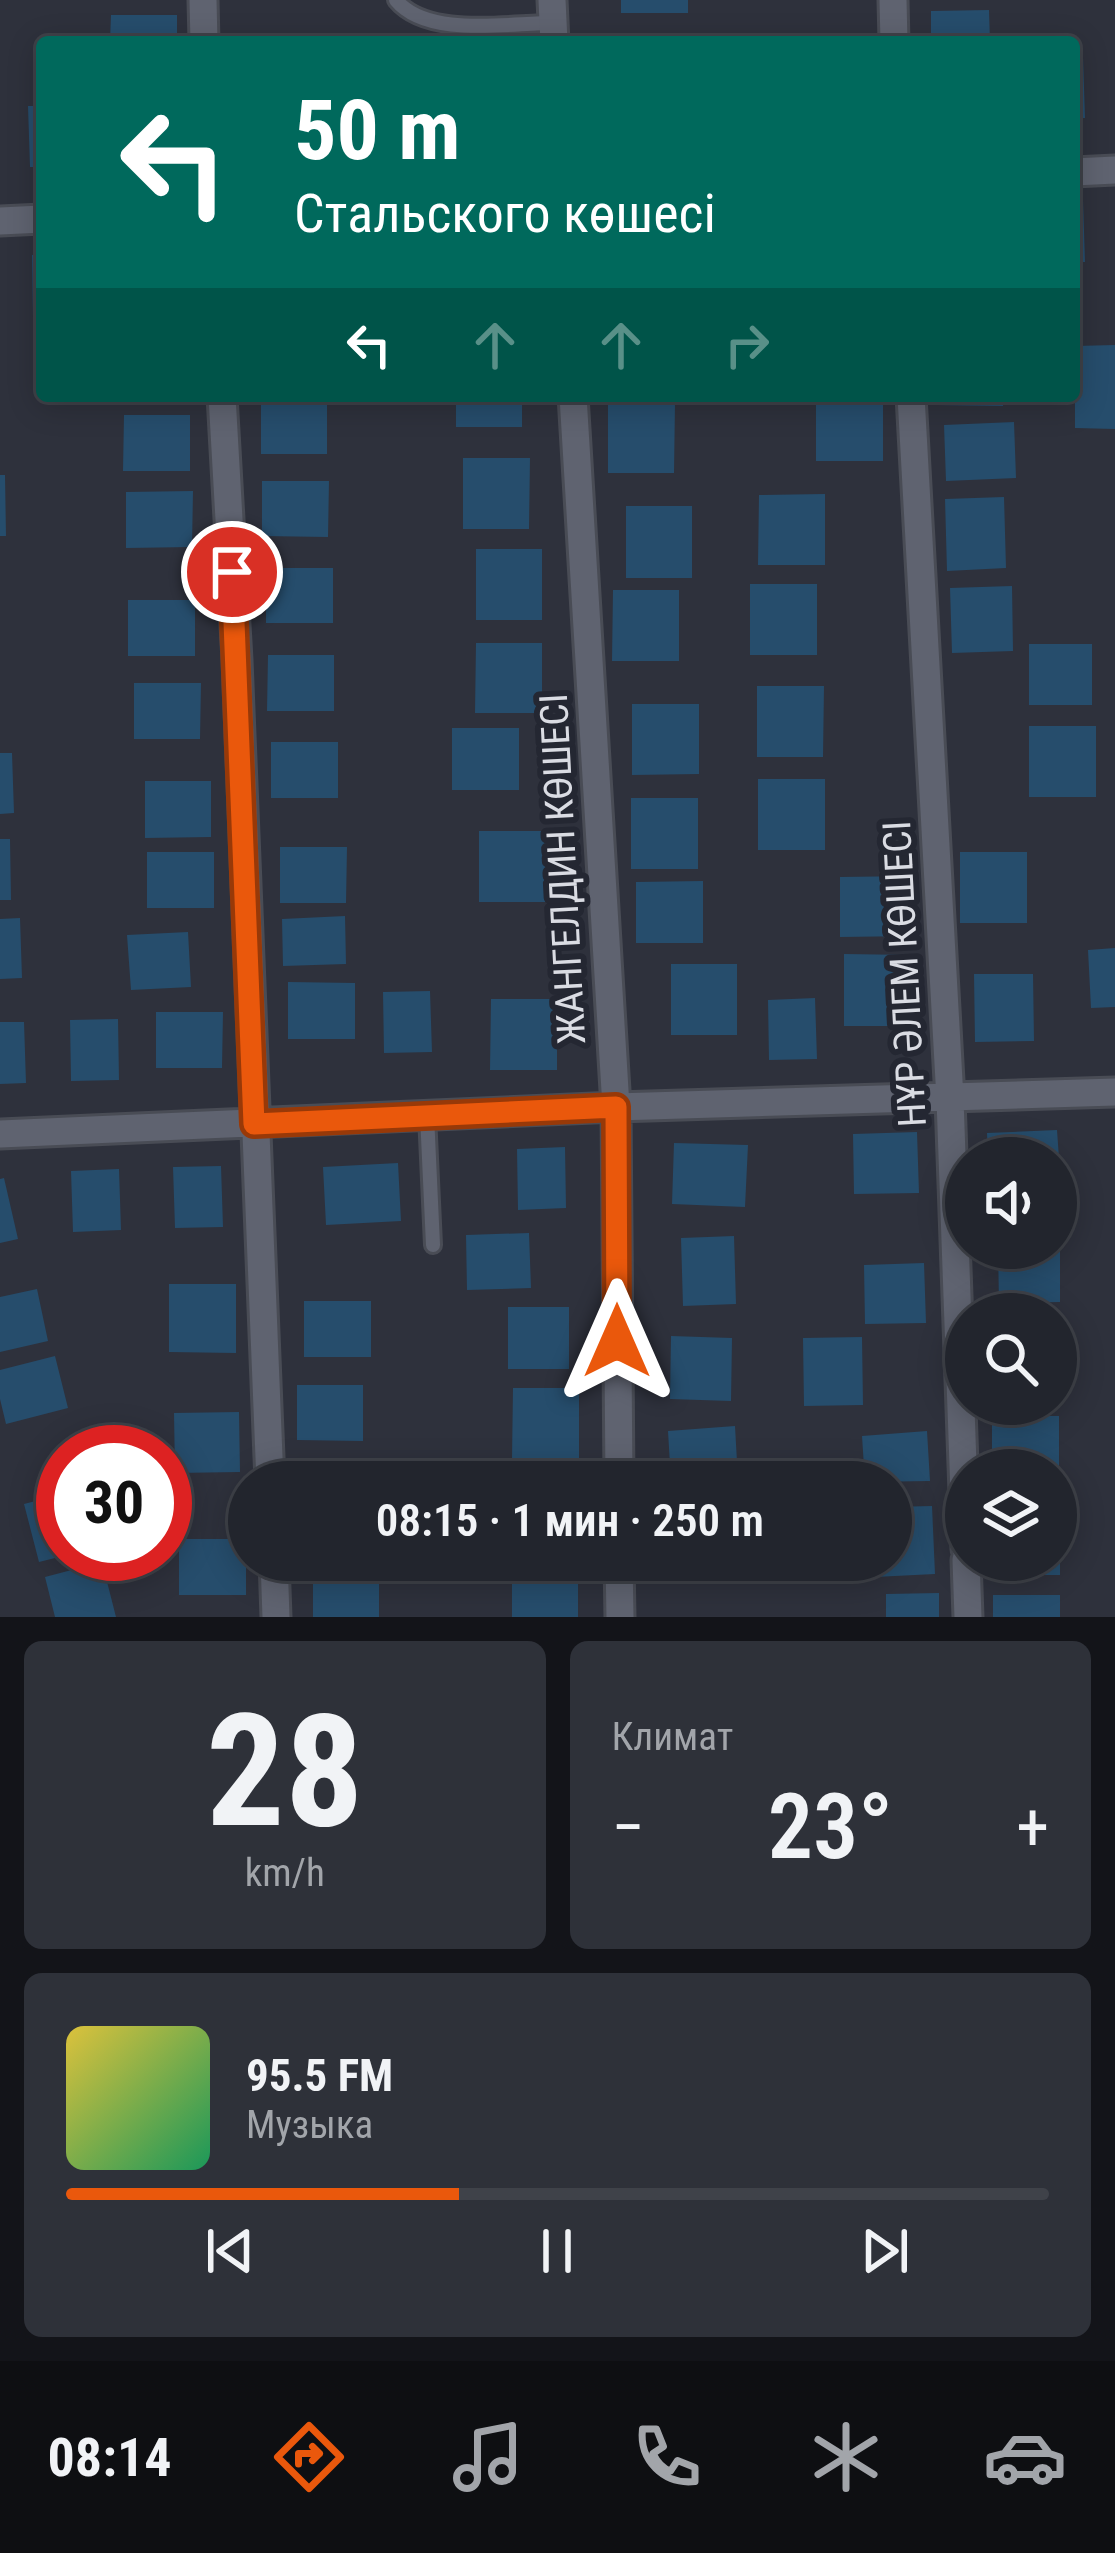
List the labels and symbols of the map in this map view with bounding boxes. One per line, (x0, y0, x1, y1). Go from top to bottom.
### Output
pin (181, 521, 283, 623)
street label: ЖАНГЕЛДИН КӨШЕСІ (531, 693, 595, 1045)
street label: НҰР ӘЛЕМ КӨШЕСІ (874, 820, 936, 1128)
position arrow (554, 1278, 680, 1404)
speed limit sign: 30 (36, 1425, 192, 1581)

